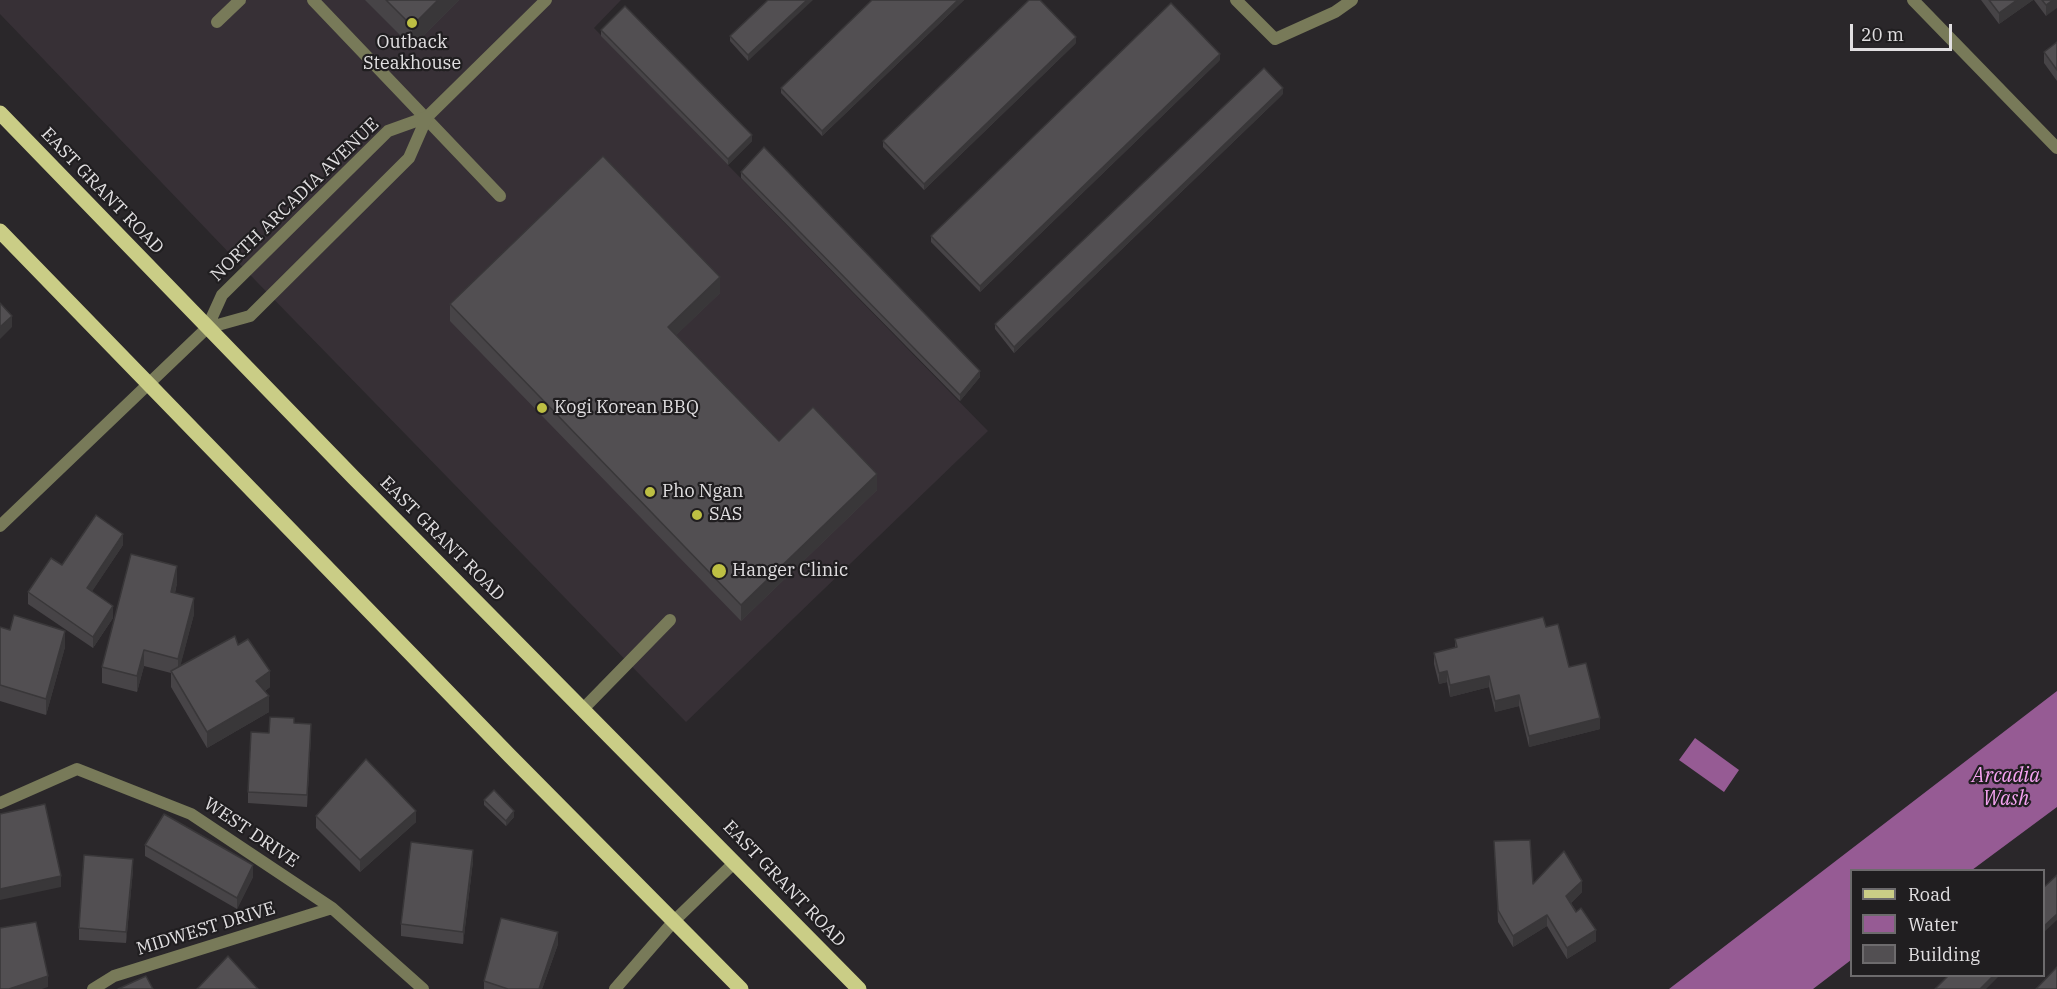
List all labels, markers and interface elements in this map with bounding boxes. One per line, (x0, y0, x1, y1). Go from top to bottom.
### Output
scale bar (1853, 12, 1955, 50)
marker: Outback Steakhouse (405, 16, 419, 30)
text: 20 m (1861, 23, 1904, 46)
place label: Outback Steakhouse (363, 32, 461, 74)
street label: NORTH ARCADIA AVENUE (206, 114, 384, 286)
street label: EAST GRANT ROAD (36, 123, 168, 259)
place label: Kogi Korean BBQ (554, 397, 699, 419)
marker: Kogi Korean BBQ (535, 401, 549, 415)
street label: EAST GRANT ROAD (375, 472, 509, 606)
place label: Pho Ngan (662, 481, 744, 503)
marker: Pho Ngan (643, 485, 657, 499)
place label: SAS (709, 504, 742, 526)
marker: SAS (690, 508, 704, 522)
place label: Hanger Clinic (732, 560, 848, 582)
marker: Hanger Clinic (710, 562, 728, 580)
water label: Arcadia Wash (1972, 764, 2040, 811)
street label: WEST DRIVE (199, 793, 303, 873)
street label: EAST GRANT ROAD (718, 816, 850, 952)
legend (1850, 869, 2045, 977)
text: Road (1908, 883, 1951, 906)
street label: MIDWEST DRIVE (134, 898, 278, 960)
text: Water (1908, 913, 1958, 936)
text: Building (1908, 943, 1980, 966)

